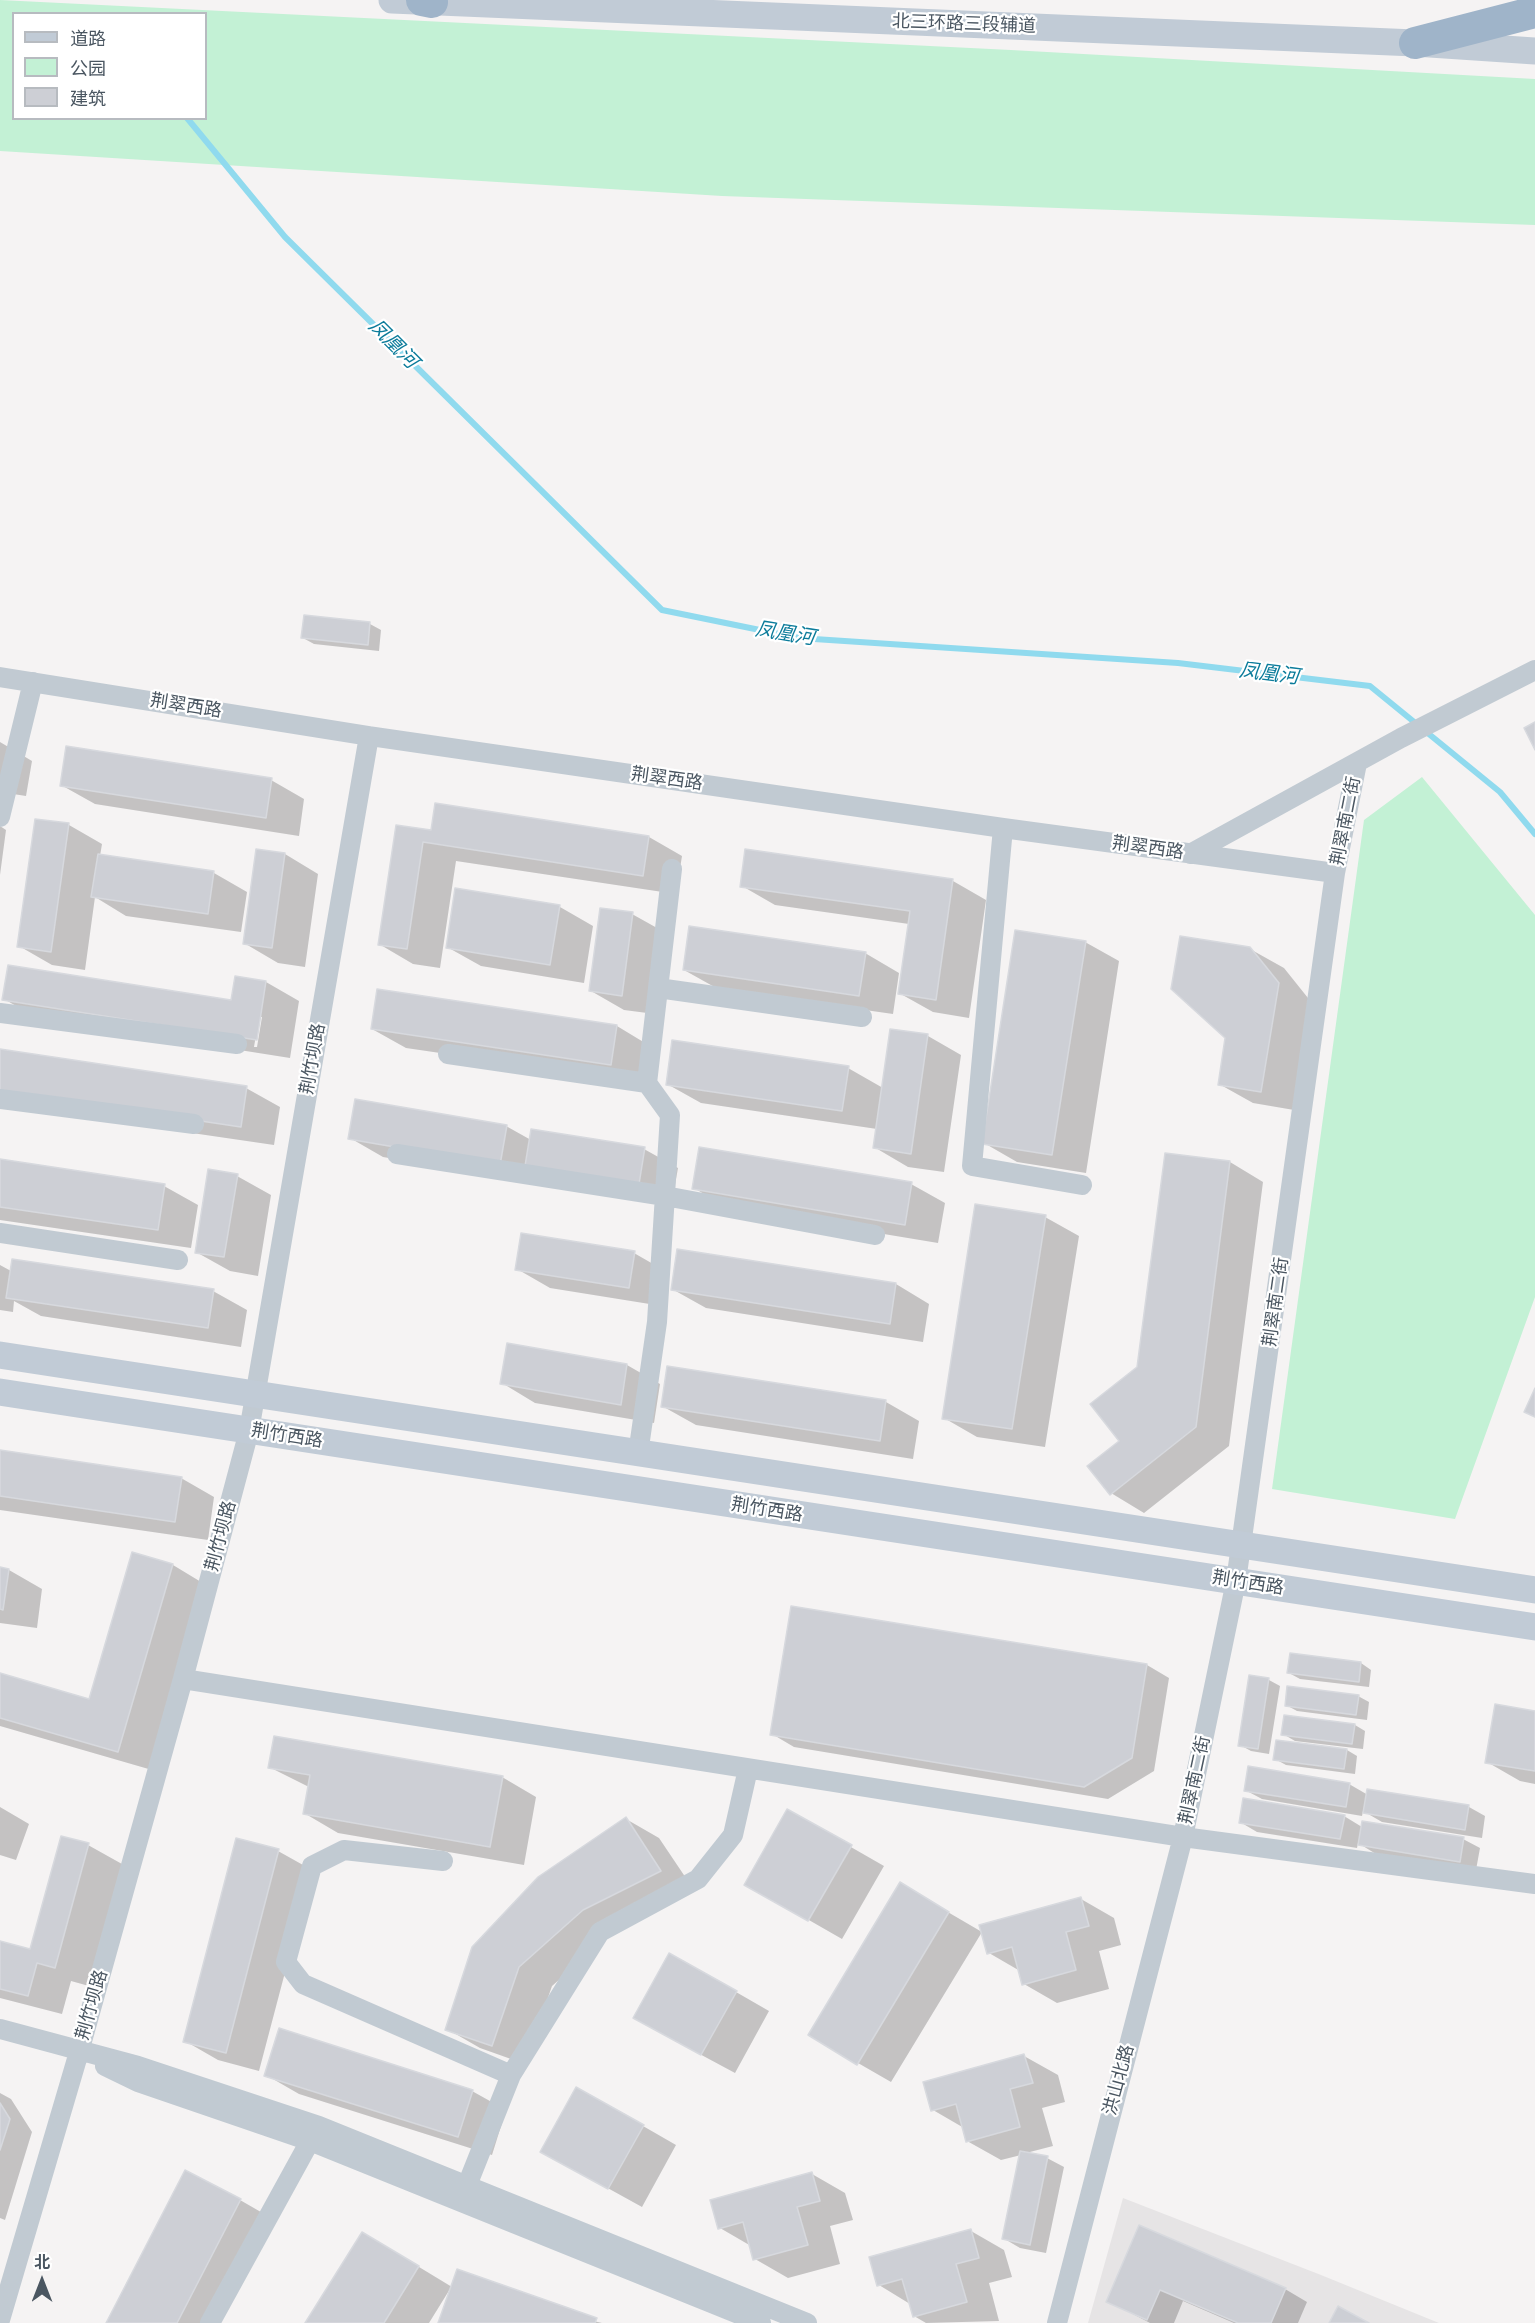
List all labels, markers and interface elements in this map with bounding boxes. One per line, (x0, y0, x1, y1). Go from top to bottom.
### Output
street label: 北三环路三段辅道 (892, 11, 1036, 37)
legend (12, 12, 207, 120)
text: 道路 (70, 28, 106, 49)
text: 公园 (70, 58, 106, 79)
text: 建筑 (70, 88, 106, 109)
water label: 凤凰河 (363, 314, 423, 374)
water label: 凤凰河 (753, 617, 817, 651)
water label: 凤凰河 (1238, 658, 1300, 690)
street label: 荆翠西路 (149, 690, 223, 722)
street label: 荆翠西路 (630, 763, 704, 795)
street label: 荆翠南二街 (1327, 775, 1365, 867)
street label: 荆翠西路 (1111, 832, 1185, 864)
street label: 荆竹坝路 (296, 1022, 330, 1096)
street label: 荆翠南二街 (1259, 1256, 1293, 1348)
street label: 荆竹西路 (250, 1420, 324, 1452)
street label: 荆竹西路 (730, 1494, 804, 1526)
street label: 荆竹坝路 (201, 1498, 241, 1574)
street label: 荆竹西路 (1211, 1567, 1285, 1599)
street label: 荆翠南二街 (1175, 1734, 1215, 1826)
street label: 荆竹坝路 (72, 1967, 112, 2043)
street label: 洪山北路 (1099, 2042, 1139, 2118)
north arrow (12, 2251, 72, 2311)
text: 北 (34, 2253, 50, 2272)

